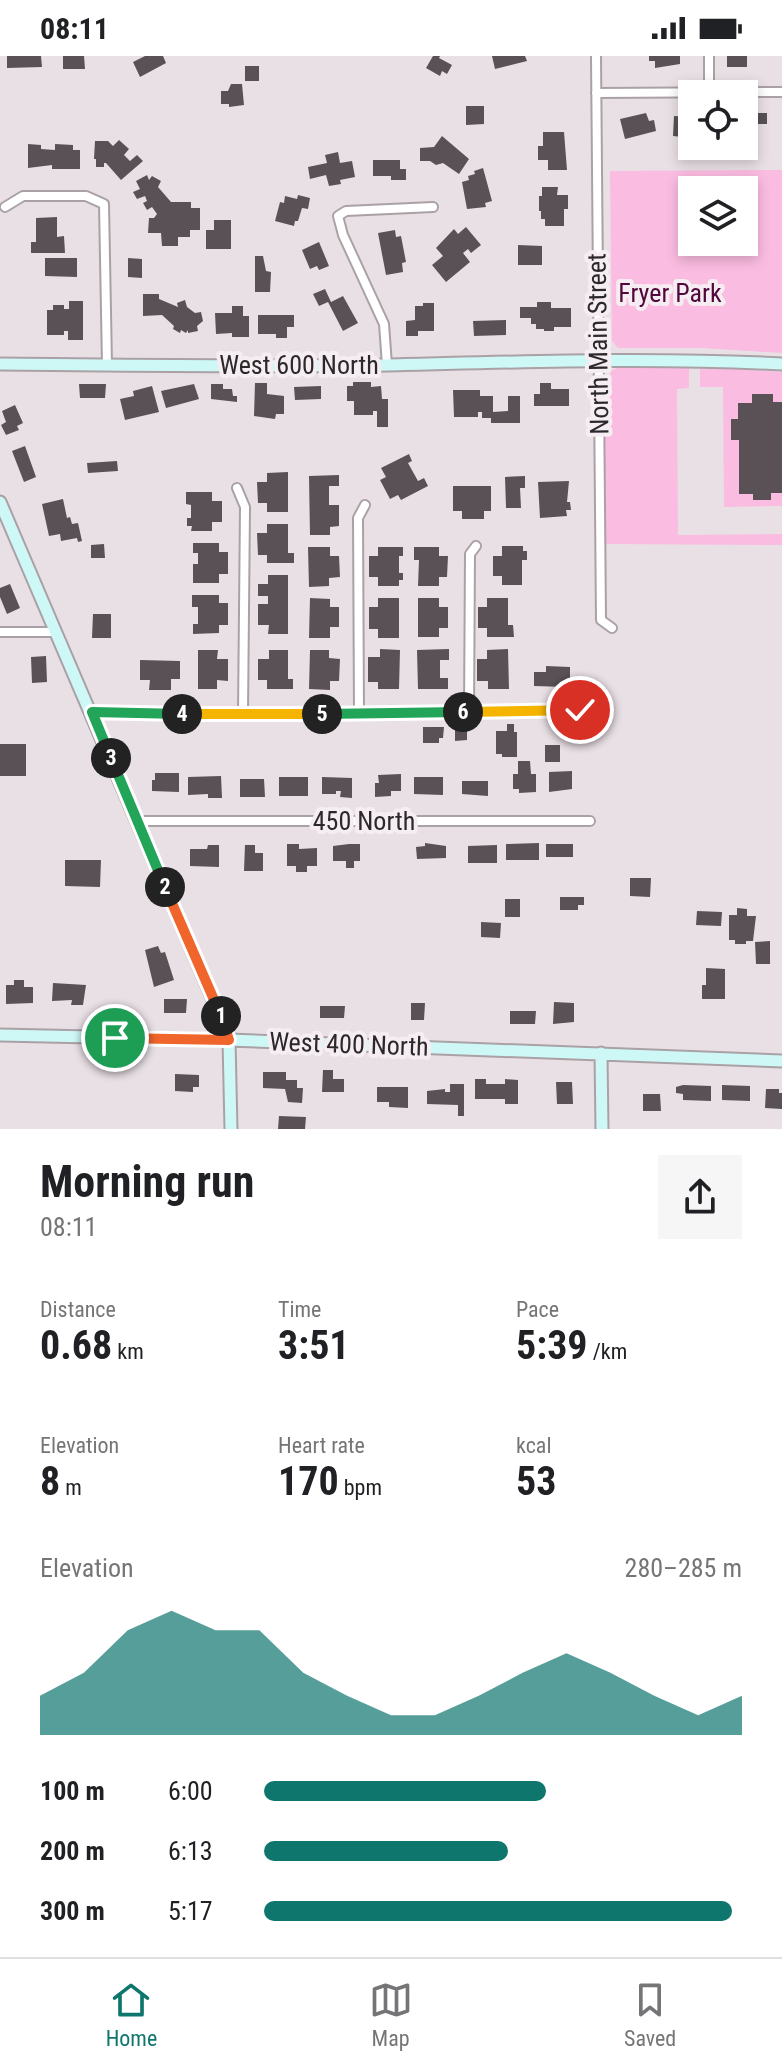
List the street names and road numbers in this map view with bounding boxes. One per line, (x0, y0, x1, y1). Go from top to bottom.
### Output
street label: North Main Street (581, 253, 615, 435)
street label: West 600 North (219, 350, 379, 380)
street label: 450 North (313, 806, 415, 836)
street label: West 400 North (269, 1026, 429, 1062)

